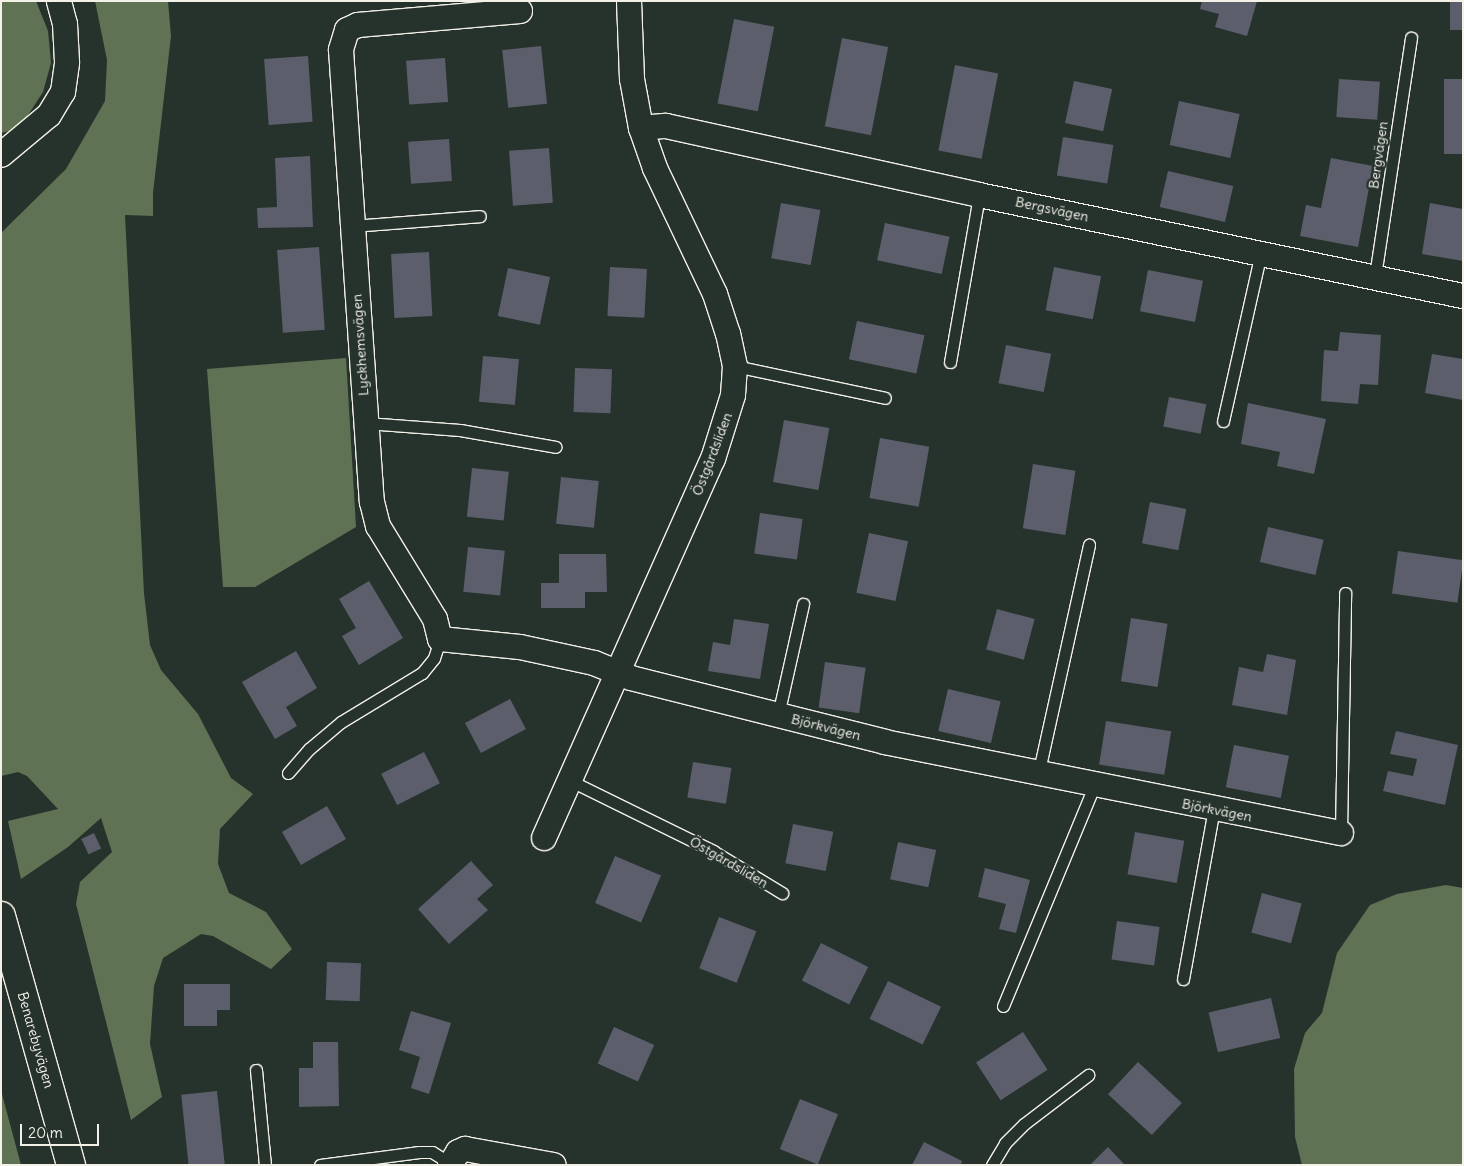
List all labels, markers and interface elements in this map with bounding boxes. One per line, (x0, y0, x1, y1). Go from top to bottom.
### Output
street label: Bergvägen (1365, 120, 1391, 190)
street label: Bergsvägen (1014, 193, 1090, 225)
street label: Lyckhemsvägen (348, 294, 372, 396)
street label: Östgårdsliden (688, 410, 736, 498)
street label: Björkvägen (789, 710, 863, 744)
street label: Björkvägen (1180, 795, 1254, 825)
street label: Östgårdsliden (687, 833, 771, 891)
street label: Benarebyvägen (14, 990, 58, 1090)
scale bar (22, 1114, 101, 1146)
text: 20 m (28, 1123, 63, 1142)

